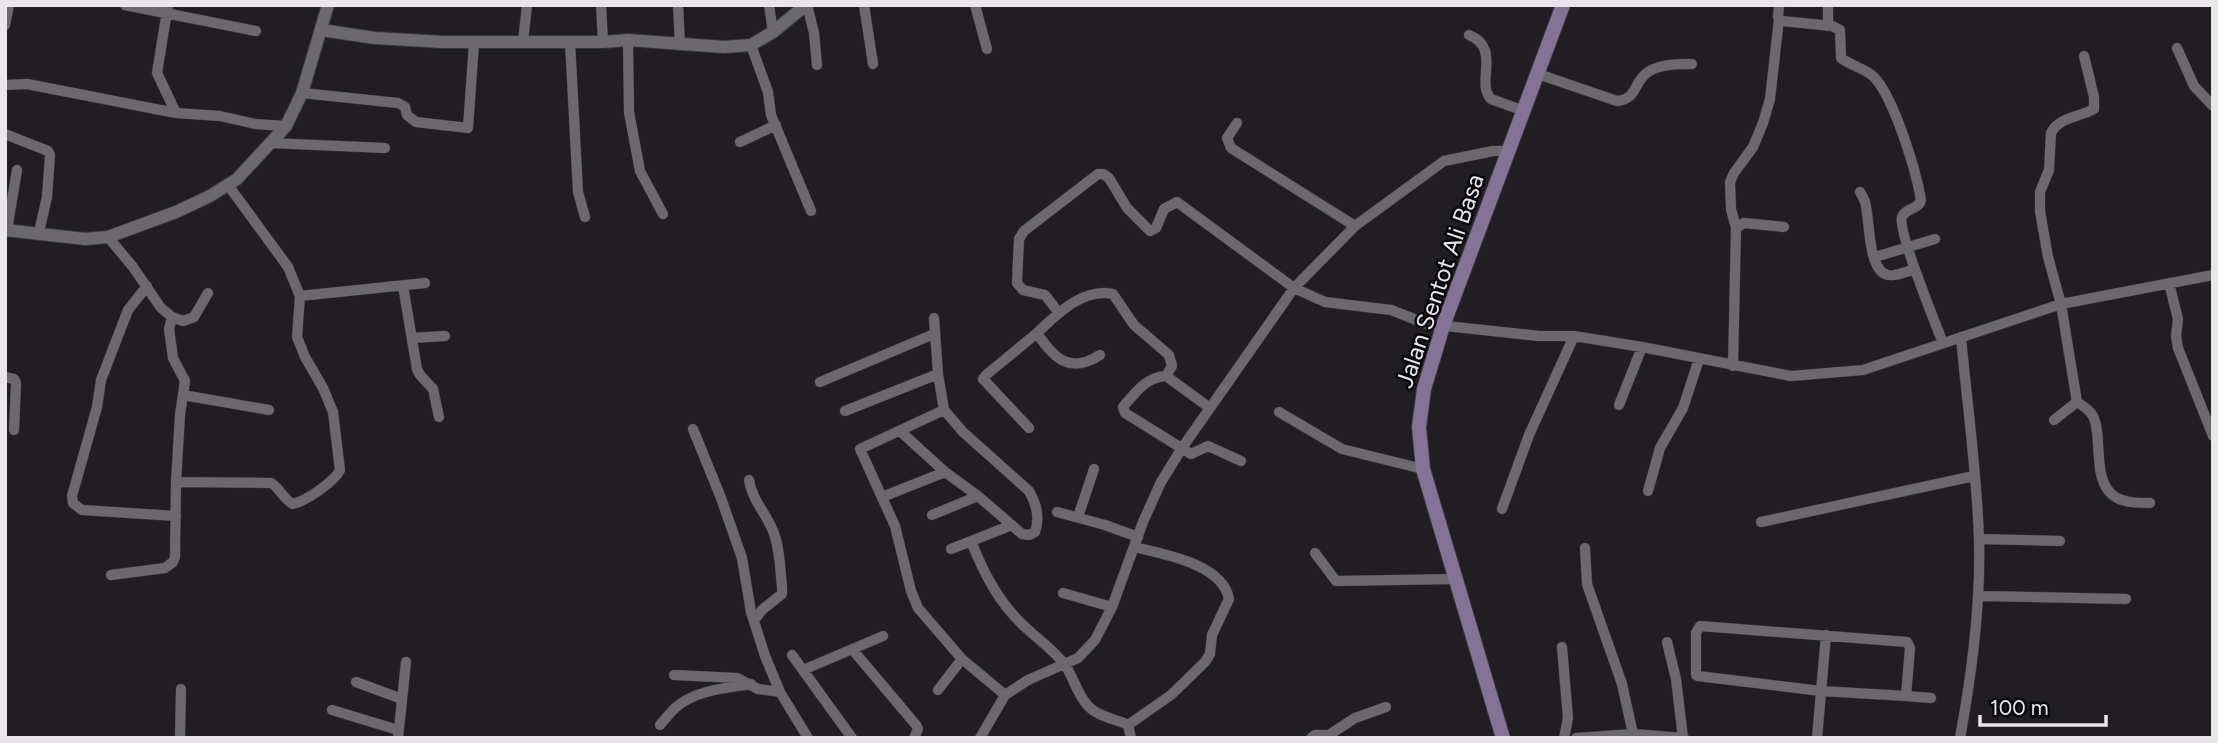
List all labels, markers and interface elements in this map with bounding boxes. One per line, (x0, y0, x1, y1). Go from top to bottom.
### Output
street label: Jalan Sentot Ali Basa (1389, 170, 1490, 391)
scale bar (1980, 684, 2106, 728)
text: 100 m (1990, 695, 2049, 720)

